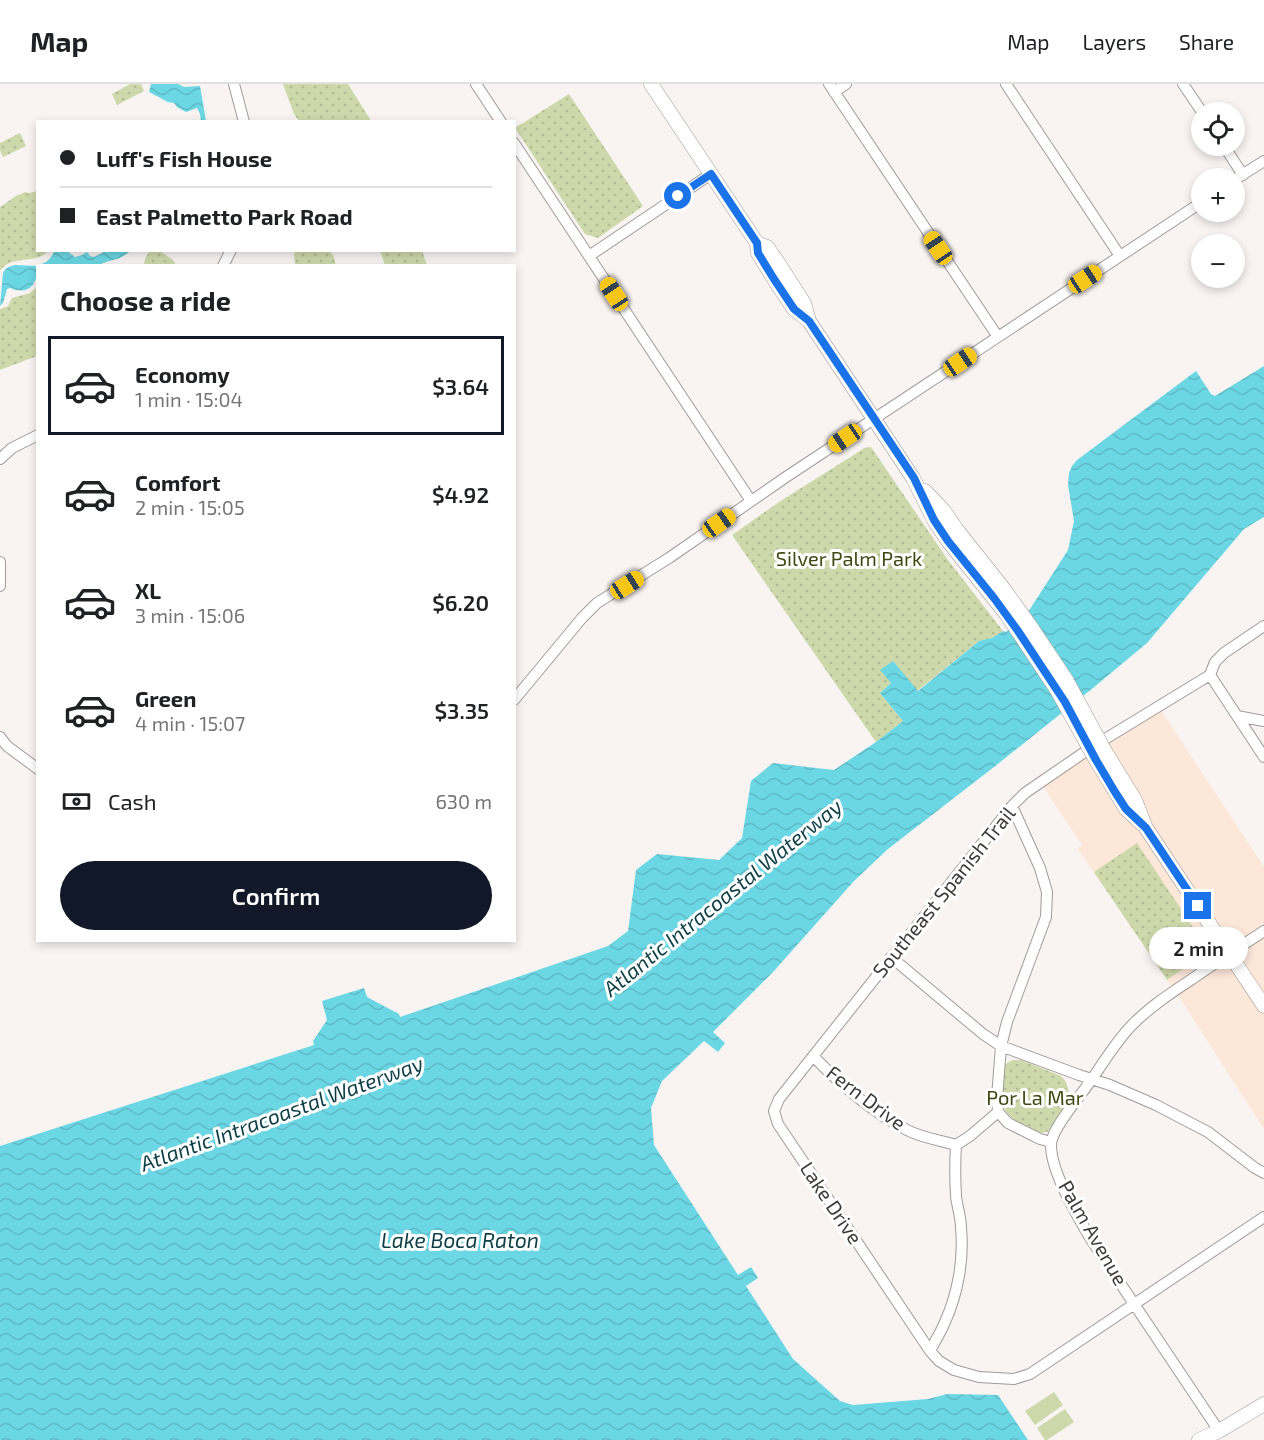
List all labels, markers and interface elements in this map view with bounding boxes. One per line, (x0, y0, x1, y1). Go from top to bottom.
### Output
text: Map (30, 24, 88, 58)
text: Map (1007, 29, 1049, 54)
text: Layers (1082, 29, 1146, 54)
text: Share (1179, 29, 1234, 54)
map controls (1191, 102, 1245, 288)
button: locate (1191, 102, 1245, 156)
text: Luff's Fish House (96, 145, 272, 171)
button: + (1191, 168, 1245, 222)
route start (664, 182, 691, 209)
text: East Palmetto Park Road (96, 203, 353, 229)
car (920, 228, 956, 268)
button: − (1191, 234, 1245, 288)
car (1065, 262, 1105, 296)
car (597, 274, 631, 314)
text: Choose a ride (60, 284, 231, 316)
car (940, 344, 980, 380)
icon: car (63, 359, 117, 413)
text: Economy (135, 361, 230, 387)
text: $3.64 (432, 373, 489, 399)
text: 1 min · 15:04 (135, 387, 243, 411)
car (825, 420, 865, 456)
icon: car (63, 467, 117, 521)
text: Comfort (135, 469, 220, 495)
text: $4.92 (432, 481, 489, 507)
text: 2 min · 15:05 (135, 495, 245, 519)
car (699, 505, 739, 541)
park label: Silver Palm Park (776, 546, 922, 570)
car (607, 568, 647, 602)
icon: car (63, 575, 117, 629)
text: XL (135, 577, 161, 603)
text: $6.20 (432, 589, 489, 615)
text: 3 min · 15:06 (135, 603, 245, 627)
icon: car (63, 683, 117, 737)
text: Green (135, 685, 197, 711)
text: $3.35 (434, 697, 489, 723)
text: 4 min · 15:07 (135, 711, 245, 735)
icon: cash (60, 785, 93, 818)
text: Cash (108, 788, 157, 814)
text: 630 m (435, 789, 492, 813)
water label: Atlantic Intracoastal Waterway (597, 793, 847, 1002)
street label: Southeast Spanish Trail (867, 801, 1020, 982)
button: Confirm (60, 861, 492, 930)
route end (1184, 892, 1211, 919)
callout: 2 min (1148, 927, 1248, 969)
text: 2 min (1173, 936, 1224, 960)
water label: Atlantic Intracoastal Waterway (136, 1050, 427, 1177)
street label: Fern Drive (822, 1060, 911, 1135)
park label: Por La Mar (986, 1085, 1084, 1109)
street label: Lake Drive (796, 1157, 868, 1248)
street label: Palm Avenue (1054, 1176, 1134, 1289)
water label: Lake Boca Raton (381, 1227, 539, 1252)

